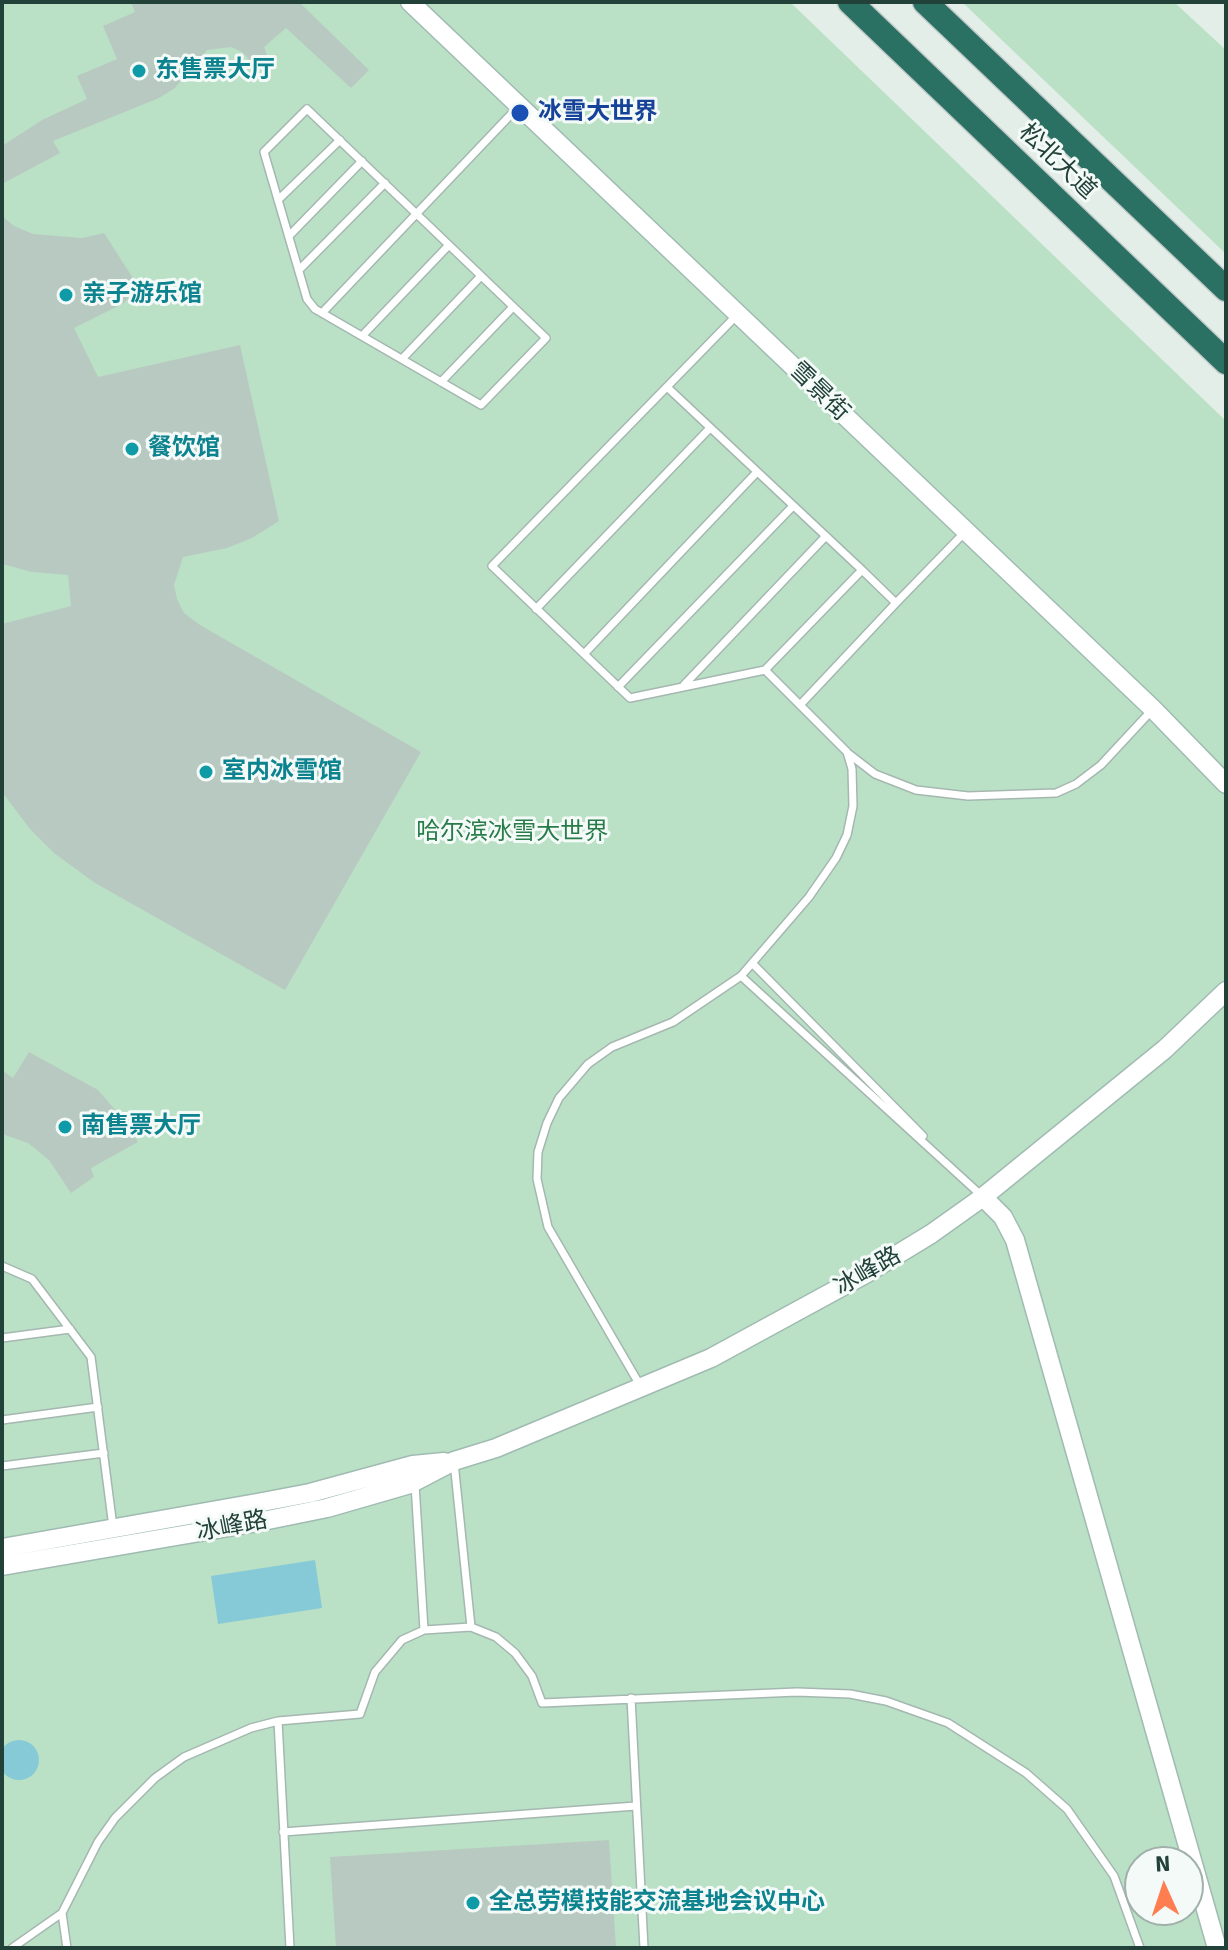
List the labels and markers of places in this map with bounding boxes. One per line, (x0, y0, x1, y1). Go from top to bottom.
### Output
place label: 东售票大厅 (155, 57, 275, 85)
marker: 东售票大厅 (130, 62, 148, 80)
place label: 冰雪大世界 (538, 99, 658, 127)
marker: 冰雪大世界 (509, 102, 531, 124)
place label: 亲子游乐馆 (82, 281, 202, 309)
marker: 亲子游乐馆 (57, 286, 75, 304)
place label: 餐饮馆 (148, 435, 220, 463)
marker: 餐饮馆 (123, 440, 141, 458)
place label: 室内冰雪馆 (222, 758, 342, 786)
marker: 室内冰雪馆 (197, 763, 215, 781)
place label: 南售票大厅 (81, 1113, 201, 1141)
marker: 南售票大厅 (56, 1118, 74, 1136)
place label: 全总劳模技能交流基地会议中心 (489, 1889, 825, 1917)
marker: 全总劳模技能交流基地会议中心 (464, 1894, 482, 1912)

